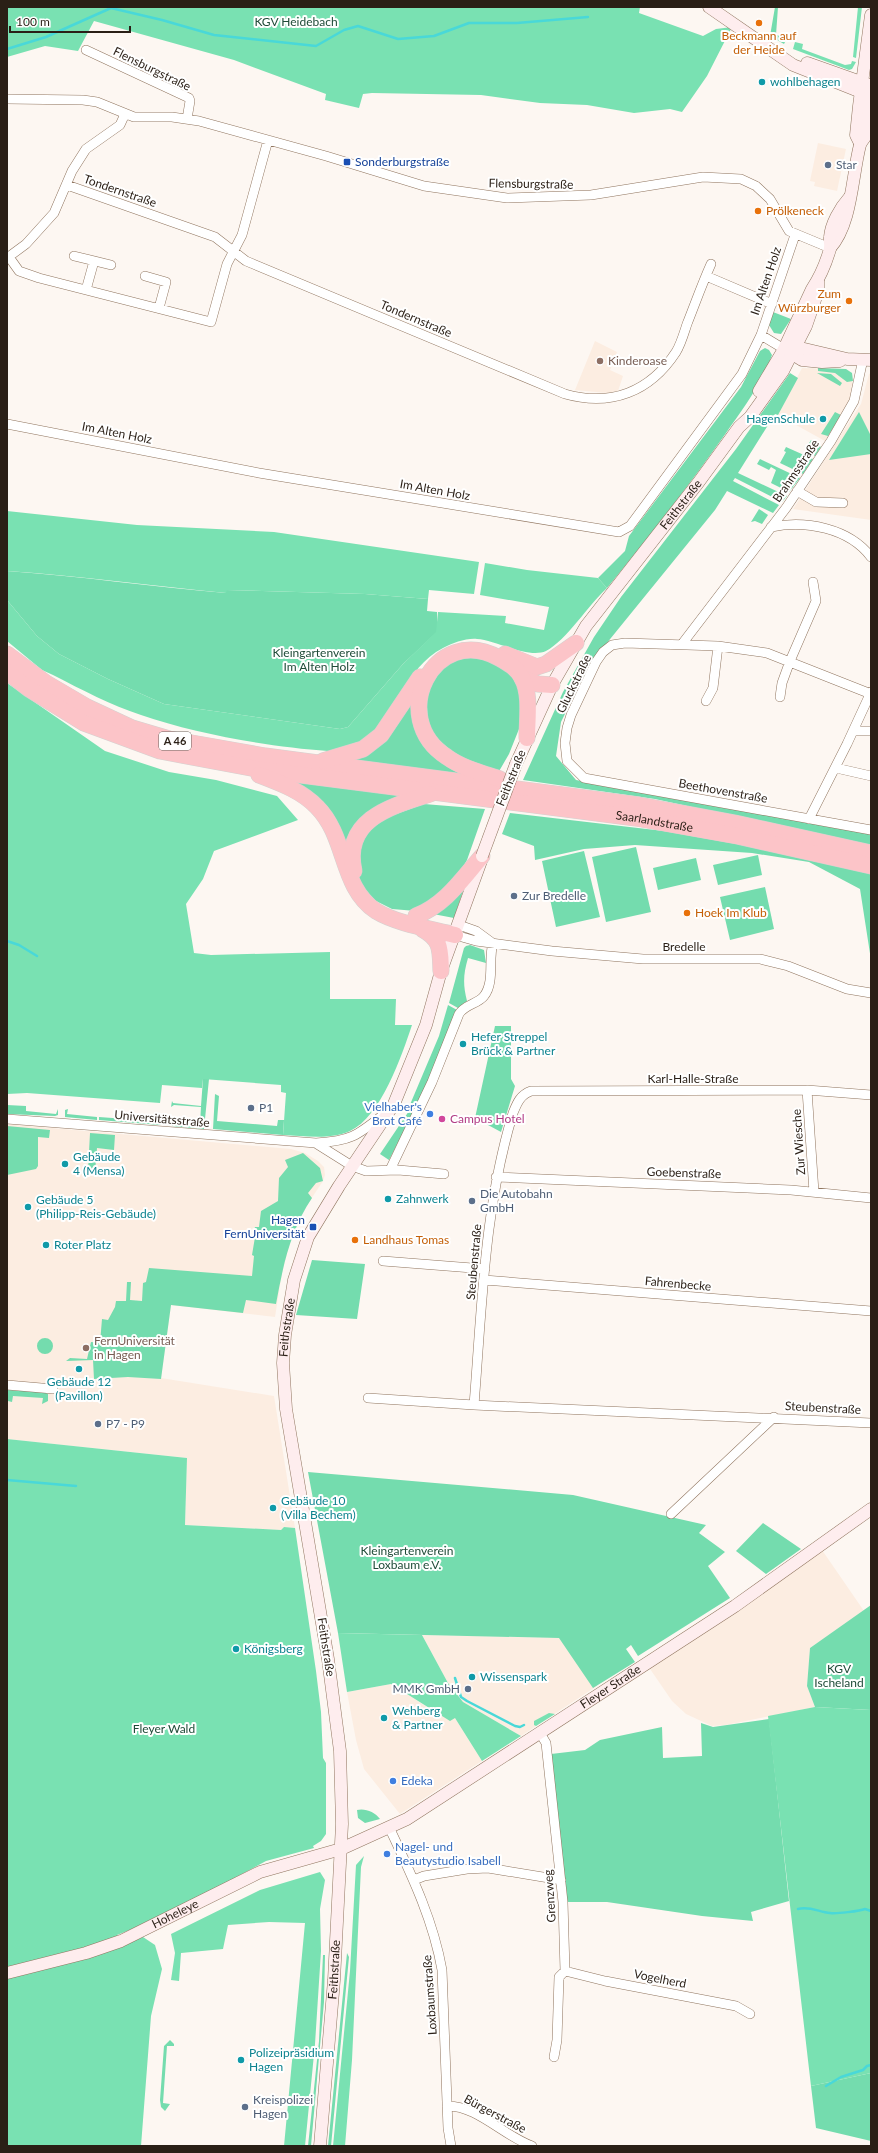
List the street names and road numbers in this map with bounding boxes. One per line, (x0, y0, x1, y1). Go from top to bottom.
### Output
street label: Flensburgstraße (111, 43, 194, 94)
street label: Tondernstraße (82, 171, 159, 210)
street label: Flensburgstraße (489, 175, 573, 192)
street label: Im Alten Holz (747, 244, 784, 317)
street label: Tondernstraße (378, 297, 454, 340)
street label: Im Alten Holz (81, 418, 154, 447)
street label: Brahmsstraße (769, 436, 822, 505)
street label: Im Alten Holz (399, 476, 472, 503)
street label: Feithstraße (656, 476, 705, 532)
street label: Gluckstraße (553, 652, 594, 715)
road number: A 46 (159, 732, 191, 750)
street label: Feithstraße (492, 747, 529, 808)
street label: Beethovenstraße (677, 775, 769, 806)
street label: Saarlandstraße (615, 807, 694, 835)
street label: Bredelle (662, 939, 706, 954)
street label: Karl-Halle-Straße (647, 1071, 739, 1086)
street label: Universitätsstraße (114, 1107, 210, 1130)
street label: Zur Wiesche (789, 1108, 808, 1176)
street label: Goebenstraße (646, 1164, 722, 1181)
street label: Steubenstraße (463, 1223, 484, 1301)
street label: Fahrenbecke (644, 1273, 712, 1294)
street label: Feithstraße (275, 1297, 298, 1358)
street label: Steubenstraße (785, 1398, 862, 1417)
street label: Feithstraße (314, 1616, 339, 1677)
street label: Fleyer Straße (577, 1661, 643, 1712)
street label: Grenzweg (540, 1869, 559, 1923)
street label: Hoheleye (149, 1896, 201, 1932)
street label: Feithstraße (324, 1939, 343, 2000)
street label: Loxbaumstraße (419, 1954, 440, 2036)
street label: Vogelherd (633, 1966, 688, 1991)
street label: Bürgerstraße (462, 2091, 529, 2136)

